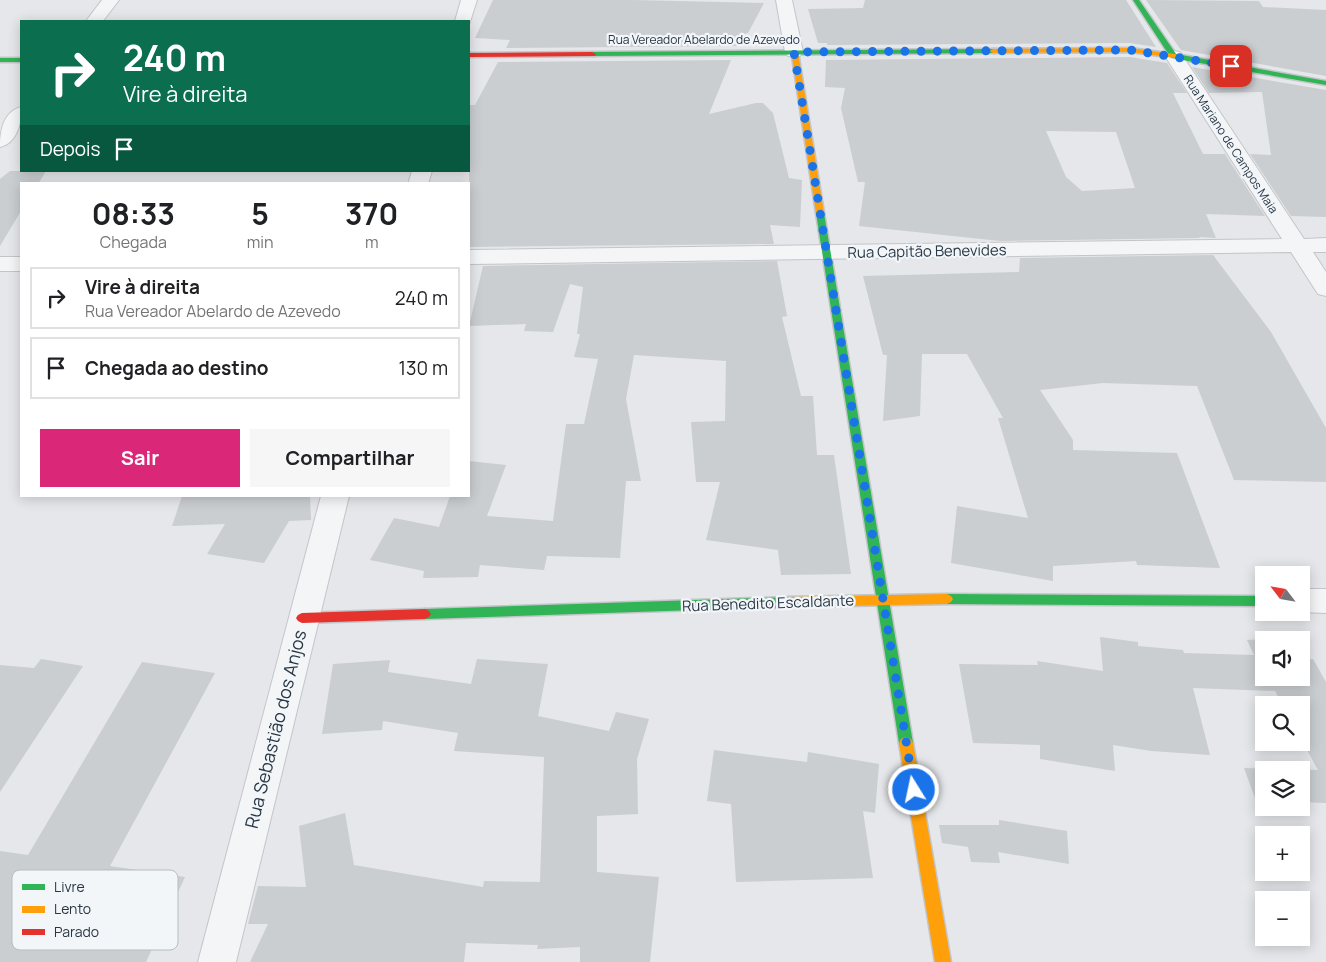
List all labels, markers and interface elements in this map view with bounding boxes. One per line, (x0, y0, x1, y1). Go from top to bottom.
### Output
street label: Rua Vereador Abelardo de Azevedo (608, 31, 800, 48)
text: 240 m (123, 34, 226, 82)
icon: right (40, 40, 105, 105)
pin (1210, 45, 1252, 87)
icon: arrive (1217, 52, 1245, 80)
street label: Rua Mariano de Campos Maia (1180, 71, 1282, 217)
text: Vire à direita (123, 79, 247, 109)
icon: arrive (110, 135, 138, 163)
text: Depois (40, 136, 100, 162)
text: 08:33 (92, 193, 175, 234)
text: 5 (251, 193, 269, 234)
text: 370 (345, 193, 398, 234)
text: Chegada (100, 231, 167, 253)
text: min (247, 231, 273, 253)
text: m (365, 231, 379, 253)
street label: Rua Capitão Benevides (847, 239, 1007, 263)
text: Vire à direita (85, 274, 200, 300)
icon: right (42, 284, 70, 312)
text: 240 m (395, 285, 448, 311)
text: Rua Vereador Abelardo de Azevedo (85, 300, 341, 322)
icon: arrive (42, 354, 70, 382)
text: Chegada ao destino (85, 355, 268, 381)
text: 130 m (399, 355, 448, 381)
button: Sair (40, 429, 240, 487)
button: Compartilhar (250, 429, 450, 487)
north arrow (1255, 566, 1310, 621)
map controls (1255, 566, 1310, 946)
street label: Rua Benedito Escaldante (682, 589, 855, 616)
street label: Rua Sebastião dos Anjos (239, 627, 311, 831)
button: sound (1255, 631, 1310, 686)
button: search (1255, 696, 1310, 751)
button: layers (1255, 761, 1310, 816)
position arrow (887, 763, 939, 815)
button: + (1255, 826, 1310, 881)
legend (12, 870, 178, 950)
text: Livre (54, 877, 85, 896)
button: − (1255, 891, 1310, 946)
text: Lento (54, 899, 91, 918)
text: Parado (54, 922, 99, 941)

